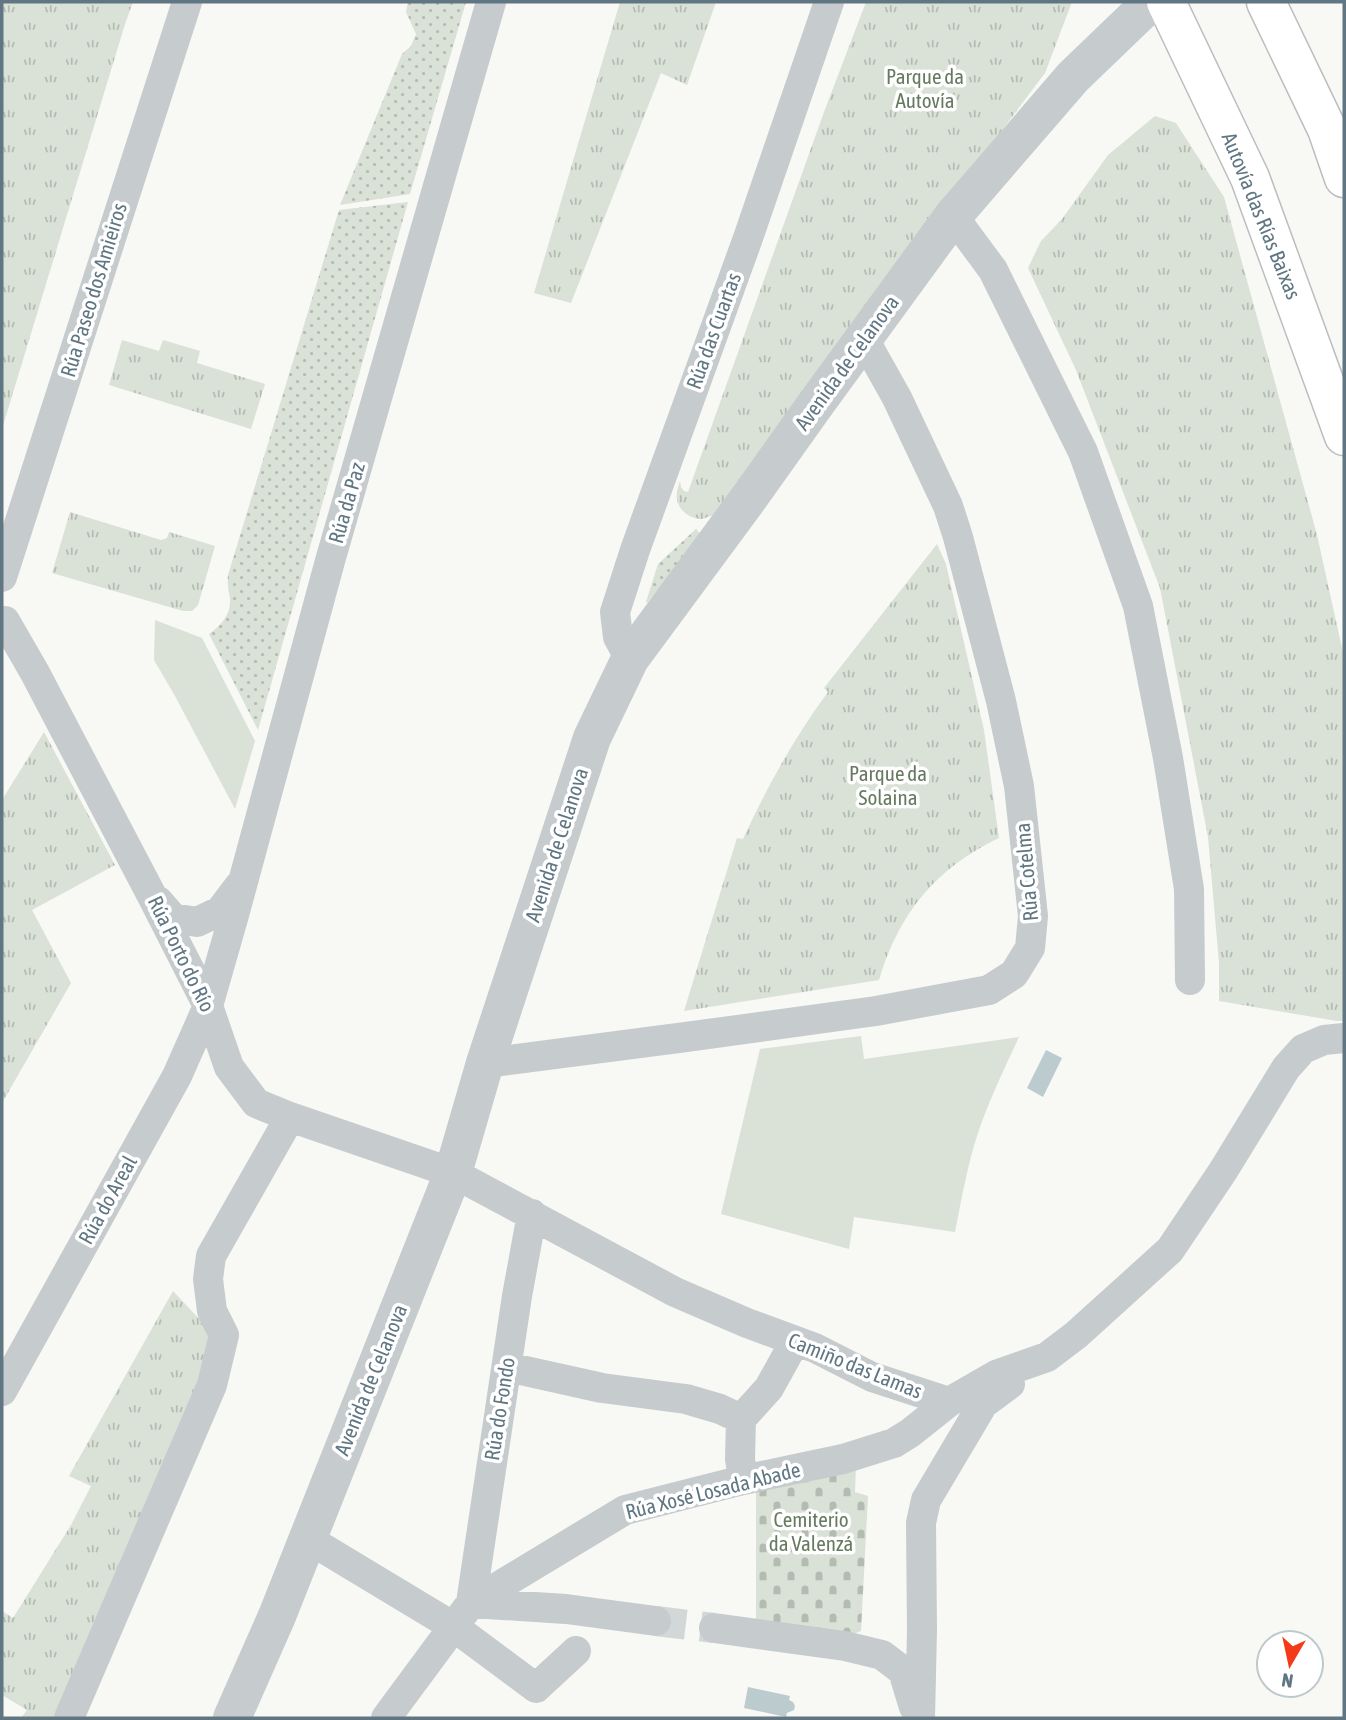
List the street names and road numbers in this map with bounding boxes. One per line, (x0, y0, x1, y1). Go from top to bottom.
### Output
street label: Autovía das Rías Baixas (1218, 129, 1306, 302)
street label: Rúa Paseo dos Amieiros (55, 200, 131, 380)
street label: Rúa das Cuartas (681, 269, 745, 392)
street label: Avenida de Celanova (789, 290, 903, 434)
street label: Rúa da Paz (323, 459, 369, 546)
street label: Avenida de Celanova (520, 765, 592, 925)
street label: Rúa Cotelma (1010, 822, 1042, 922)
street label: Rúa Porto do Río (144, 892, 220, 1015)
street label: Rúa do Areal (73, 1151, 141, 1248)
street label: Avenida de Celanova (329, 1301, 411, 1459)
street label: Camiño das Lamas (785, 1327, 926, 1403)
street label: Rúa do Fondo (479, 1356, 519, 1462)
street label: Rúa Xosé Losada Abade (623, 1457, 803, 1523)

